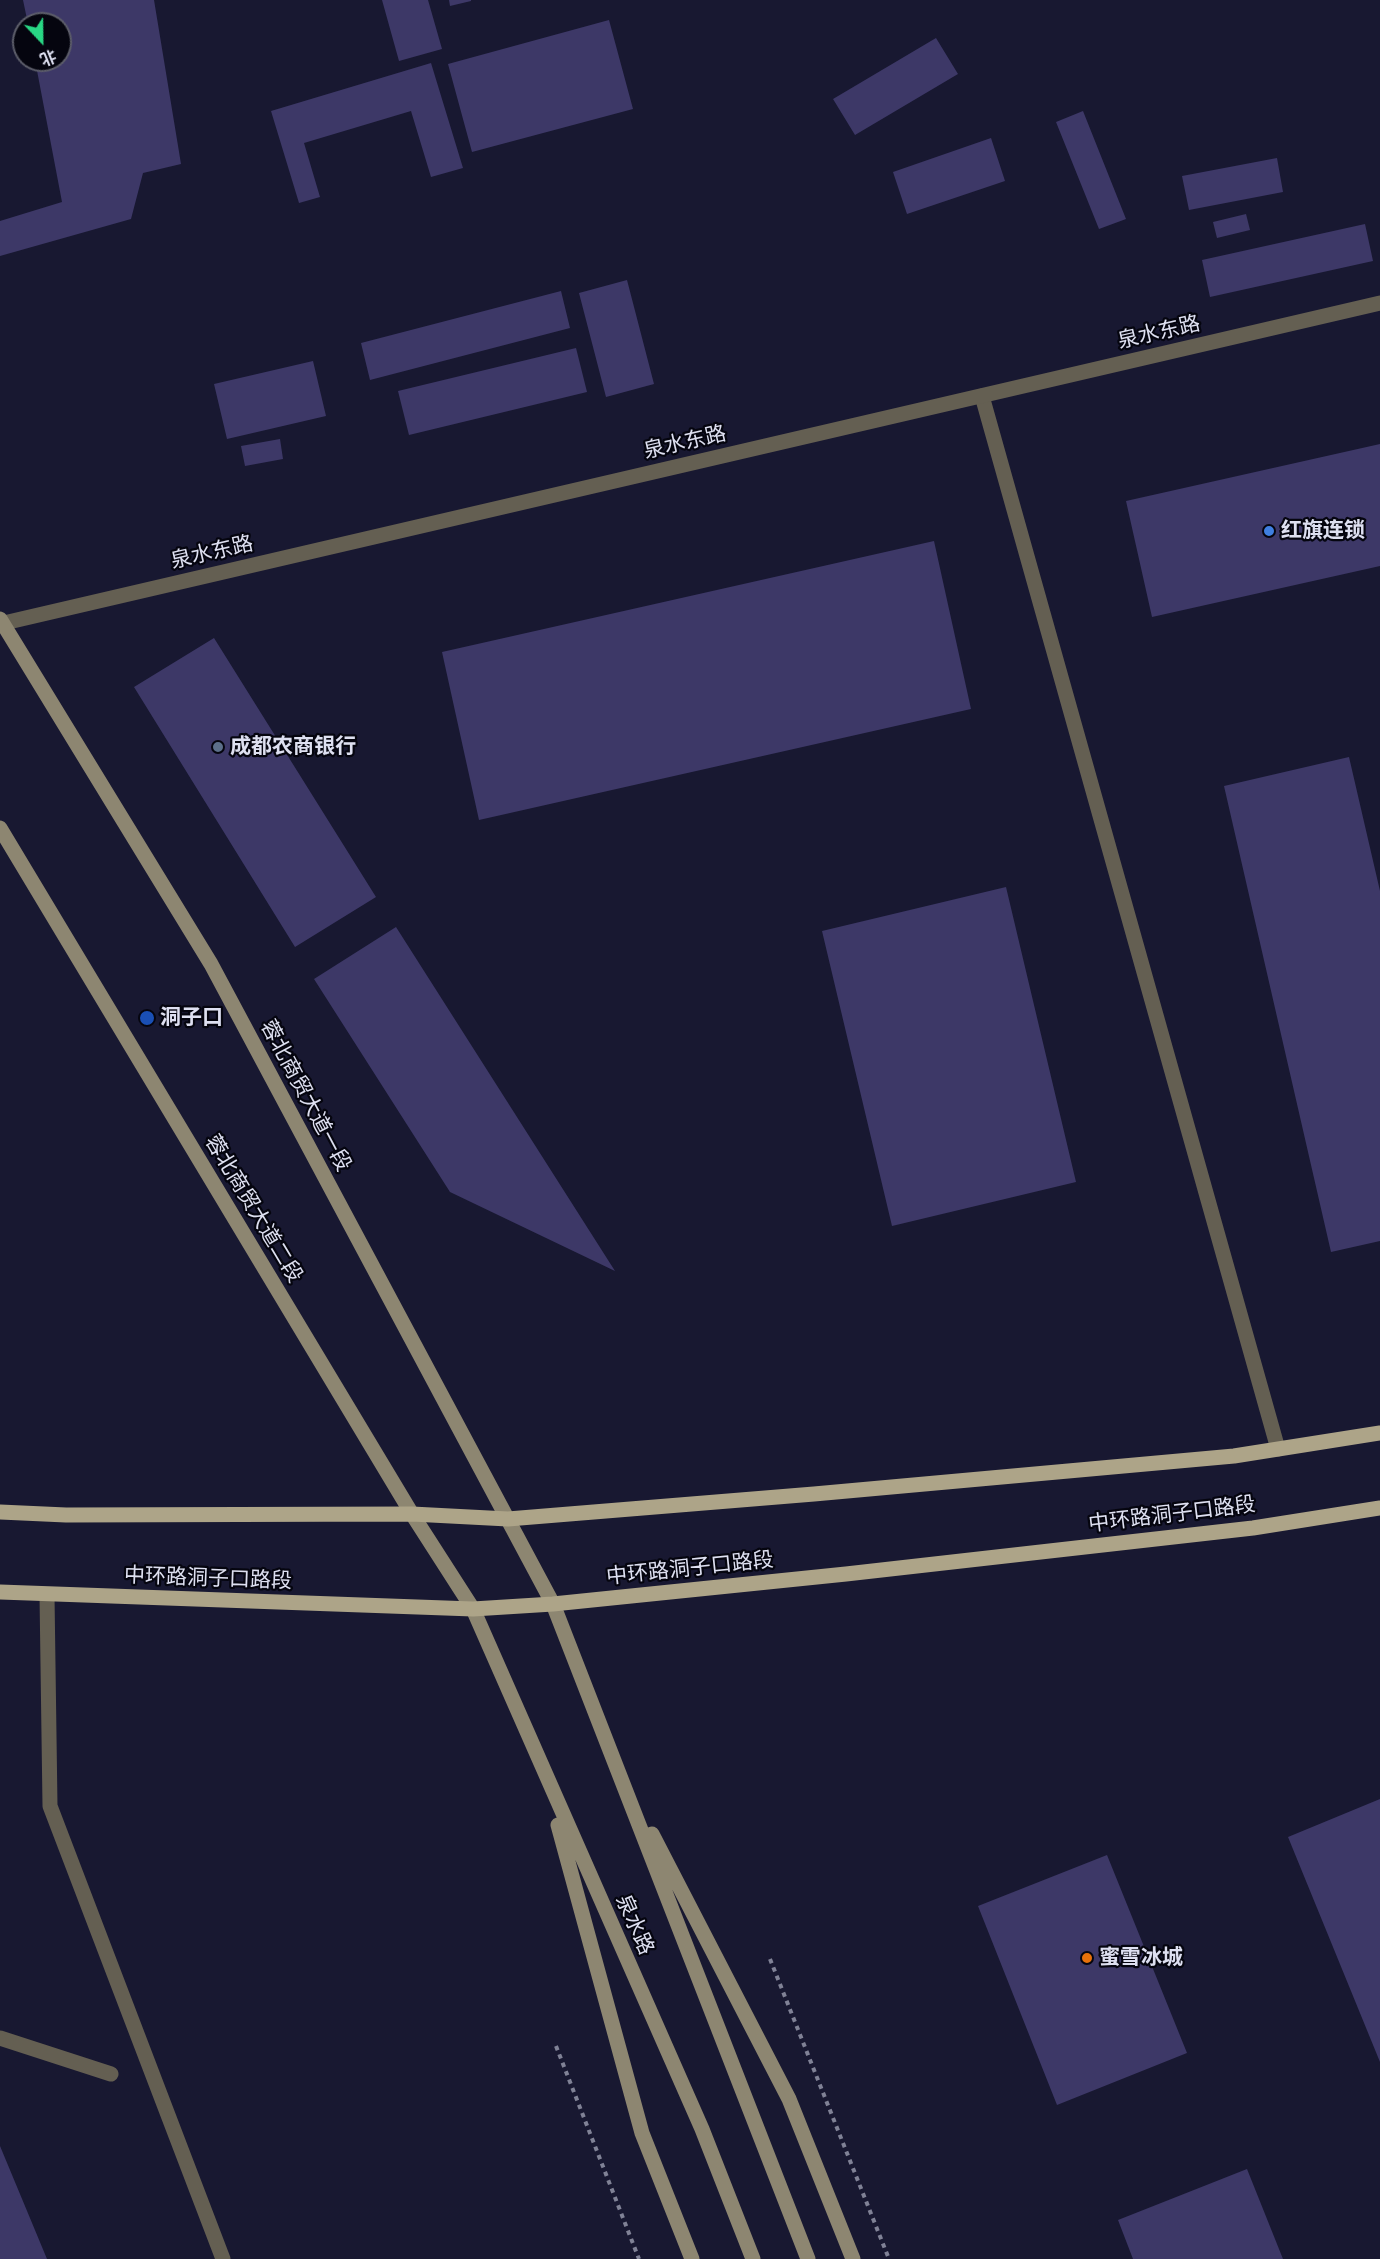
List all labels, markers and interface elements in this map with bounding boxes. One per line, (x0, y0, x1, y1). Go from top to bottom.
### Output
north arrow (12, 12, 72, 72)
text: 北 (38, 46, 59, 68)
street label: 泉水东路 (1115, 311, 1203, 355)
street label: 泉水东路 (641, 421, 729, 465)
place label: 红旗连锁 (1281, 518, 1365, 544)
marker: 红旗连锁 (1262, 524, 1276, 538)
street label: 泉水东路 (168, 531, 256, 575)
place label: 成都农商银行 (230, 734, 356, 760)
marker: 成都农商银行 (211, 740, 225, 754)
place label: 洞子口 (160, 1005, 223, 1031)
marker: 洞子口 (138, 1009, 156, 1027)
street label: 蓉北商贸大道一段 (254, 1016, 356, 1176)
street label: 蓉北商贸大道二段 (199, 1131, 307, 1287)
street label: 中环路洞子口路段 (1087, 1492, 1257, 1538)
street label: 中环路洞子口路段 (605, 1548, 775, 1590)
street label: 中环路洞子口路段 (124, 1563, 292, 1595)
street label: 泉水路 (610, 1891, 658, 1959)
place label: 蜜雪冰城 (1099, 1945, 1183, 1971)
marker: 蜜雪冰城 (1080, 1951, 1094, 1965)

